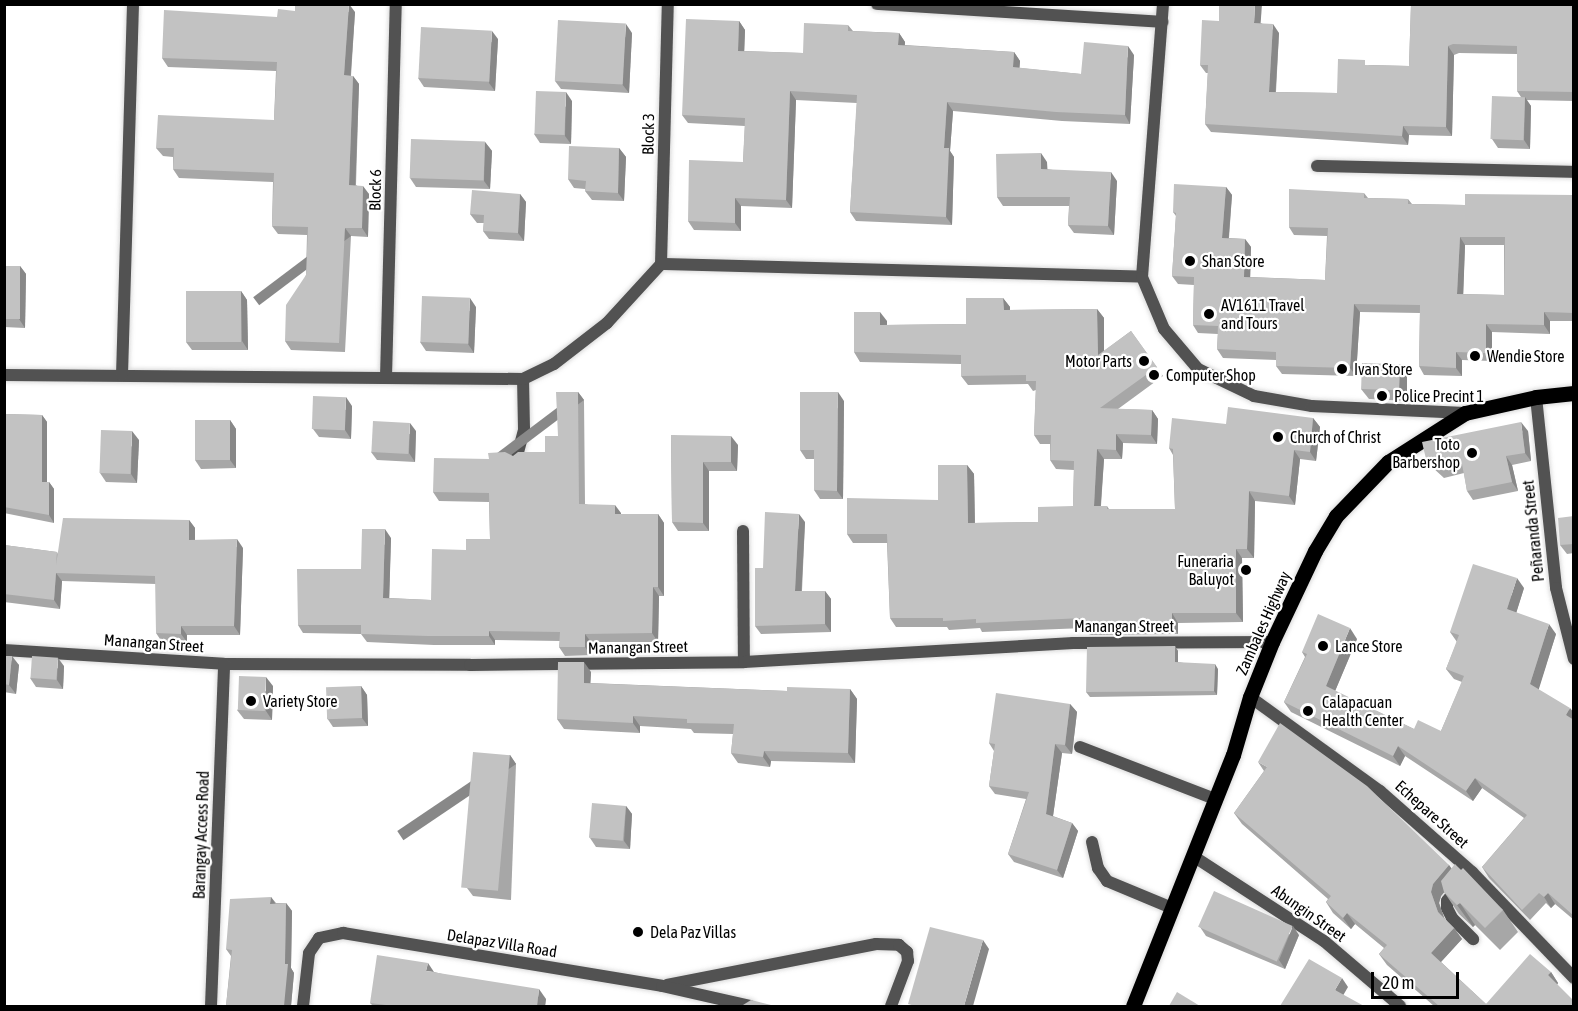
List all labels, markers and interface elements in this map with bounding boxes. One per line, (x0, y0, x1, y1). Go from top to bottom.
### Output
street label: Block 3 (638, 113, 658, 155)
street label: Block 6 (365, 169, 385, 211)
place label: Shan Store (1202, 251, 1265, 271)
marker: Shan Store (1183, 254, 1197, 268)
place label: AV1611 Travel and Tours (1221, 295, 1304, 333)
marker: AV1611 Travel and Tours (1202, 307, 1216, 321)
place label: Wendie Store (1487, 346, 1565, 366)
marker: Wendie Store (1468, 349, 1482, 363)
place label: Motor Parts (1065, 351, 1132, 371)
marker: Motor Parts (1137, 354, 1151, 368)
place label: Ivan Store (1354, 359, 1413, 379)
marker: Ivan Store (1335, 362, 1349, 376)
place label: Computer Shop (1166, 365, 1256, 385)
marker: Computer Shop (1147, 368, 1161, 382)
place label: Police Precint 1 (1394, 386, 1484, 406)
marker: Police Precint 1 (1375, 389, 1389, 403)
place label: Church of Christ (1290, 427, 1381, 447)
marker: Church of Christ (1271, 430, 1285, 444)
place label: Toto Barbershop (1392, 434, 1460, 472)
marker: Toto Barbershop (1465, 446, 1479, 460)
street label: Peñaranda Street (1518, 479, 1548, 583)
place label: Funeraria Baluyot (1177, 551, 1234, 589)
marker: Funeraria Baluyot (1239, 563, 1253, 577)
street label: Zambales Highway (1232, 568, 1294, 678)
street label: Manangan Street (1074, 616, 1174, 636)
street label: Manangan Street (103, 630, 205, 656)
place label: Lance Store (1335, 636, 1402, 656)
street label: Manangan Street (588, 637, 688, 657)
marker: Lance Store (1316, 639, 1330, 653)
place label: Variety Store (263, 691, 338, 711)
place label: Calapacuan Health Center (1322, 692, 1403, 730)
marker: Variety Store (244, 694, 258, 708)
marker: Calapacuan Health Center (1299, 702, 1317, 720)
street label: Barangay Access Road (189, 771, 213, 899)
street label: Echepare Street (1391, 776, 1473, 852)
street label: Abungin Street (1268, 880, 1350, 946)
place label: Dela Paz Villas (650, 922, 736, 942)
street label: Delapaz Villa Road (446, 925, 558, 961)
marker: Dela Paz Villas (631, 925, 645, 939)
scale bar (1374, 960, 1462, 998)
text: 20 m (1382, 972, 1414, 993)

